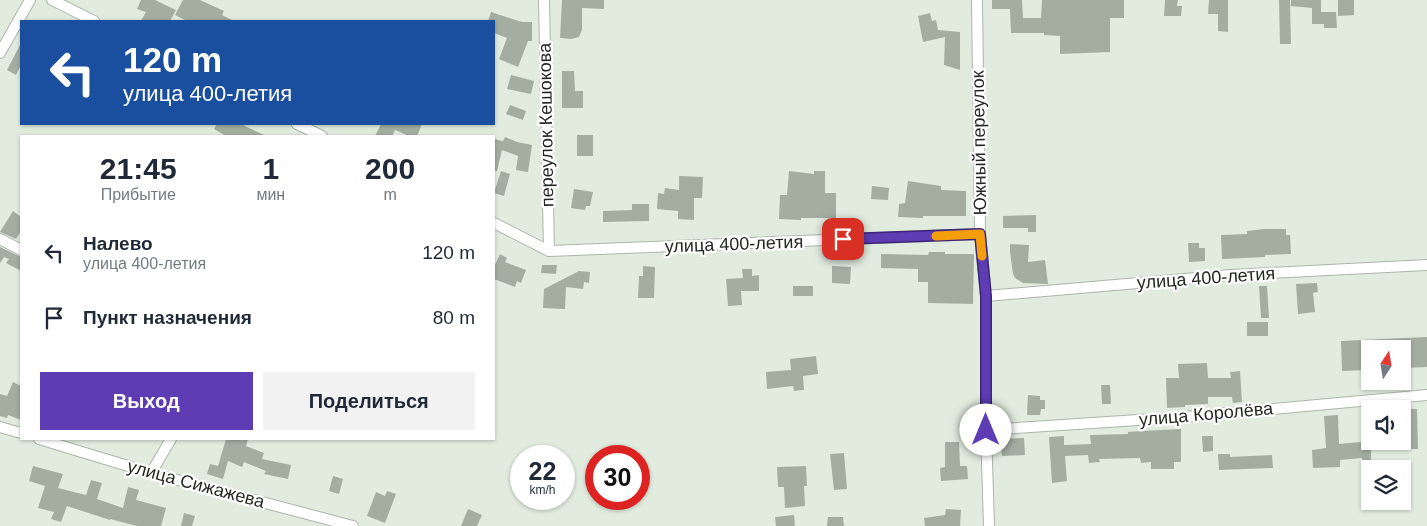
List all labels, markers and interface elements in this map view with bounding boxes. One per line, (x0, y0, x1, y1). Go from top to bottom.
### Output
icon: left (40, 40, 105, 105)
text: 120 m (123, 40, 222, 79)
street label: переулок Кешокова (535, 42, 557, 207)
street label: Южный переулок (968, 70, 990, 216)
text: улица 400-летия (123, 81, 292, 106)
text: 21:45 (100, 152, 177, 185)
text: 1 (262, 152, 279, 185)
text: 200 (365, 152, 415, 185)
text: Прибытие (101, 186, 176, 203)
text: мин (256, 186, 285, 203)
text: m (383, 186, 397, 203)
pin (822, 218, 864, 260)
icon: arrive (829, 225, 857, 253)
street label: улица 400-летия (664, 232, 804, 256)
text: Налево (83, 233, 153, 254)
icon: left (40, 239, 68, 267)
text: 120 m (422, 242, 475, 263)
text: улица 400-летия (83, 255, 206, 272)
street label: улица 400-летия (1136, 263, 1276, 293)
icon: arrive (40, 304, 68, 332)
text: Пункт назначения (83, 307, 252, 328)
text: 80 m (433, 307, 475, 328)
north arrow (1361, 340, 1411, 390)
map controls (1361, 340, 1411, 510)
button: Выход (40, 372, 253, 430)
button: Поделиться (263, 372, 475, 430)
street label: улица Королёва (1138, 398, 1275, 430)
button: sound (1361, 400, 1411, 450)
position arrow (959, 403, 1011, 455)
speed limit sign: 30 (585, 445, 650, 510)
street label: улица Сижажева (125, 456, 268, 512)
text: 22 (529, 457, 556, 485)
button: layers (1361, 460, 1411, 510)
text: km/h (529, 483, 556, 497)

